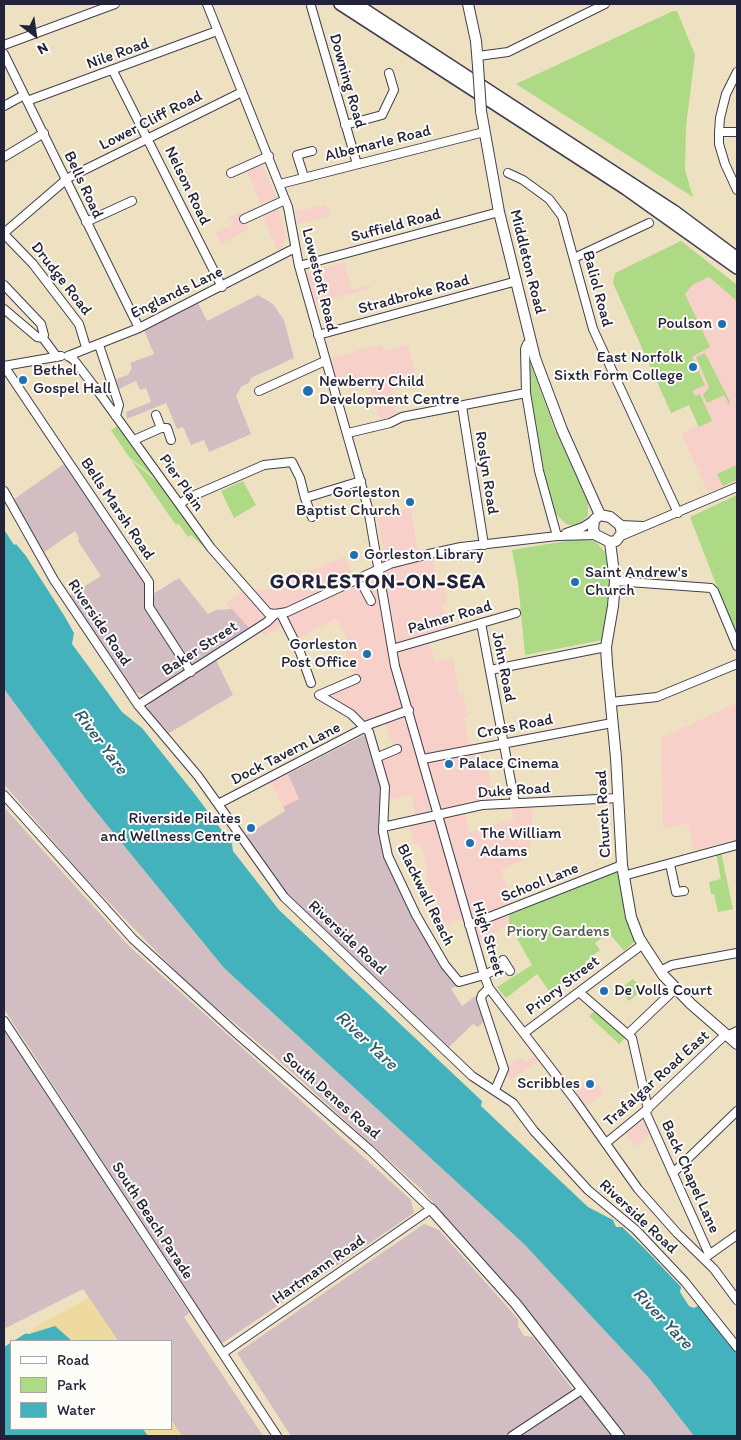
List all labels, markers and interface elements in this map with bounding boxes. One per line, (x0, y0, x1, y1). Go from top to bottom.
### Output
north arrow (10, 10, 60, 60)
street label: Downing Road (324, 31, 370, 131)
street label: Nile Road (84, 34, 152, 74)
text: N (34, 39, 51, 58)
street label: Lower Cliff Road (96, 87, 206, 155)
street label: Albemarle Road (323, 122, 433, 166)
street label: Nelson Road (160, 143, 214, 229)
street label: Bells Road (59, 148, 107, 222)
street label: Suffield Road (349, 205, 443, 247)
street label: Middleton Road (505, 208, 549, 316)
street label: Lowestoft Road (297, 226, 341, 334)
street label: Drudge Road (26, 238, 96, 320)
street label: Baliol Road (578, 249, 616, 329)
street label: Englands Lane (128, 262, 226, 324)
street label: Stradbroke Road (356, 271, 472, 319)
place label: Poulson (658, 314, 712, 334)
marker: Poulson (716, 318, 728, 330)
place label: East Norfolk Sixth Form College (554, 348, 683, 386)
place label: Bethel Gospel Hall (33, 361, 111, 399)
marker: East Norfolk Sixth Form College (687, 361, 699, 373)
place label: Newberry Child Development Centre (319, 372, 459, 410)
marker: Bethel Gospel Hall (17, 374, 29, 386)
marker: Newberry Child Development Centre (301, 384, 315, 398)
street label: Roslyn Road (470, 430, 502, 516)
street label: Pier Plain (154, 451, 208, 515)
street label: Bells Marsh Road (76, 454, 158, 564)
place label: Gorleston Baptist Church (296, 483, 400, 521)
marker: Gorleston Baptist Church (404, 496, 416, 508)
place label: Gorleston Library (364, 545, 483, 565)
marker: Gorleston Library (348, 549, 360, 561)
place label: Saint Andrew's Church (585, 563, 688, 601)
district label: GORLESTON-ON-SEA (267, 570, 489, 596)
street label: Riverside Road (63, 576, 135, 670)
marker: Saint Andrew's Church (569, 576, 581, 588)
street label: Palmer Road (406, 597, 494, 639)
street label: Baker Street (159, 617, 241, 681)
street label: John Road (487, 630, 519, 704)
place label: Gorleston Post Office (281, 635, 357, 673)
marker: Gorleston Post Office (361, 648, 373, 660)
water label: River Yare (68, 705, 132, 779)
street label: Cross Road (475, 710, 555, 744)
street label: Dock Tavern Lane (228, 718, 344, 790)
place label: Palace Cinema (459, 754, 559, 774)
marker: Palace Cinema (443, 758, 455, 770)
street label: Church Road (592, 770, 616, 858)
street label: Duke Road (477, 779, 551, 803)
place label: Riverside Pilates and Wellness Centre (100, 809, 241, 847)
marker: Riverside Pilates and Wellness Centre (245, 822, 257, 834)
place label: The William Adams (480, 824, 562, 862)
marker: The William Adams (464, 837, 476, 849)
street label: Blackwall Reach (392, 841, 458, 949)
street label: School Lane (498, 859, 582, 907)
street label: Riverside Road (304, 897, 390, 979)
street label: High Street (467, 899, 509, 979)
park label: Priory Gardens (507, 922, 609, 942)
street label: Priory Street (522, 952, 604, 1020)
place label: De Volls Court (614, 981, 712, 1001)
marker: De Volls Court (598, 985, 610, 997)
water label: River Yare (330, 1007, 402, 1075)
street label: Trafalgar Road East (600, 1027, 714, 1131)
street label: South Denes Road (278, 1048, 384, 1144)
place label: Scribbles (517, 1074, 580, 1094)
marker: Scribbles (584, 1078, 596, 1090)
street label: Back Chapel Lane (656, 1117, 724, 1237)
street label: South Beach Parade (107, 1159, 197, 1283)
street label: Riverside Road (595, 1176, 681, 1258)
street label: Hartmann Road (269, 1231, 369, 1309)
water label: River Yare (627, 1284, 697, 1354)
legend (10, 1340, 172, 1430)
text: Road (57, 1351, 89, 1369)
text: Park (57, 1376, 87, 1394)
text: Water (57, 1401, 95, 1419)

